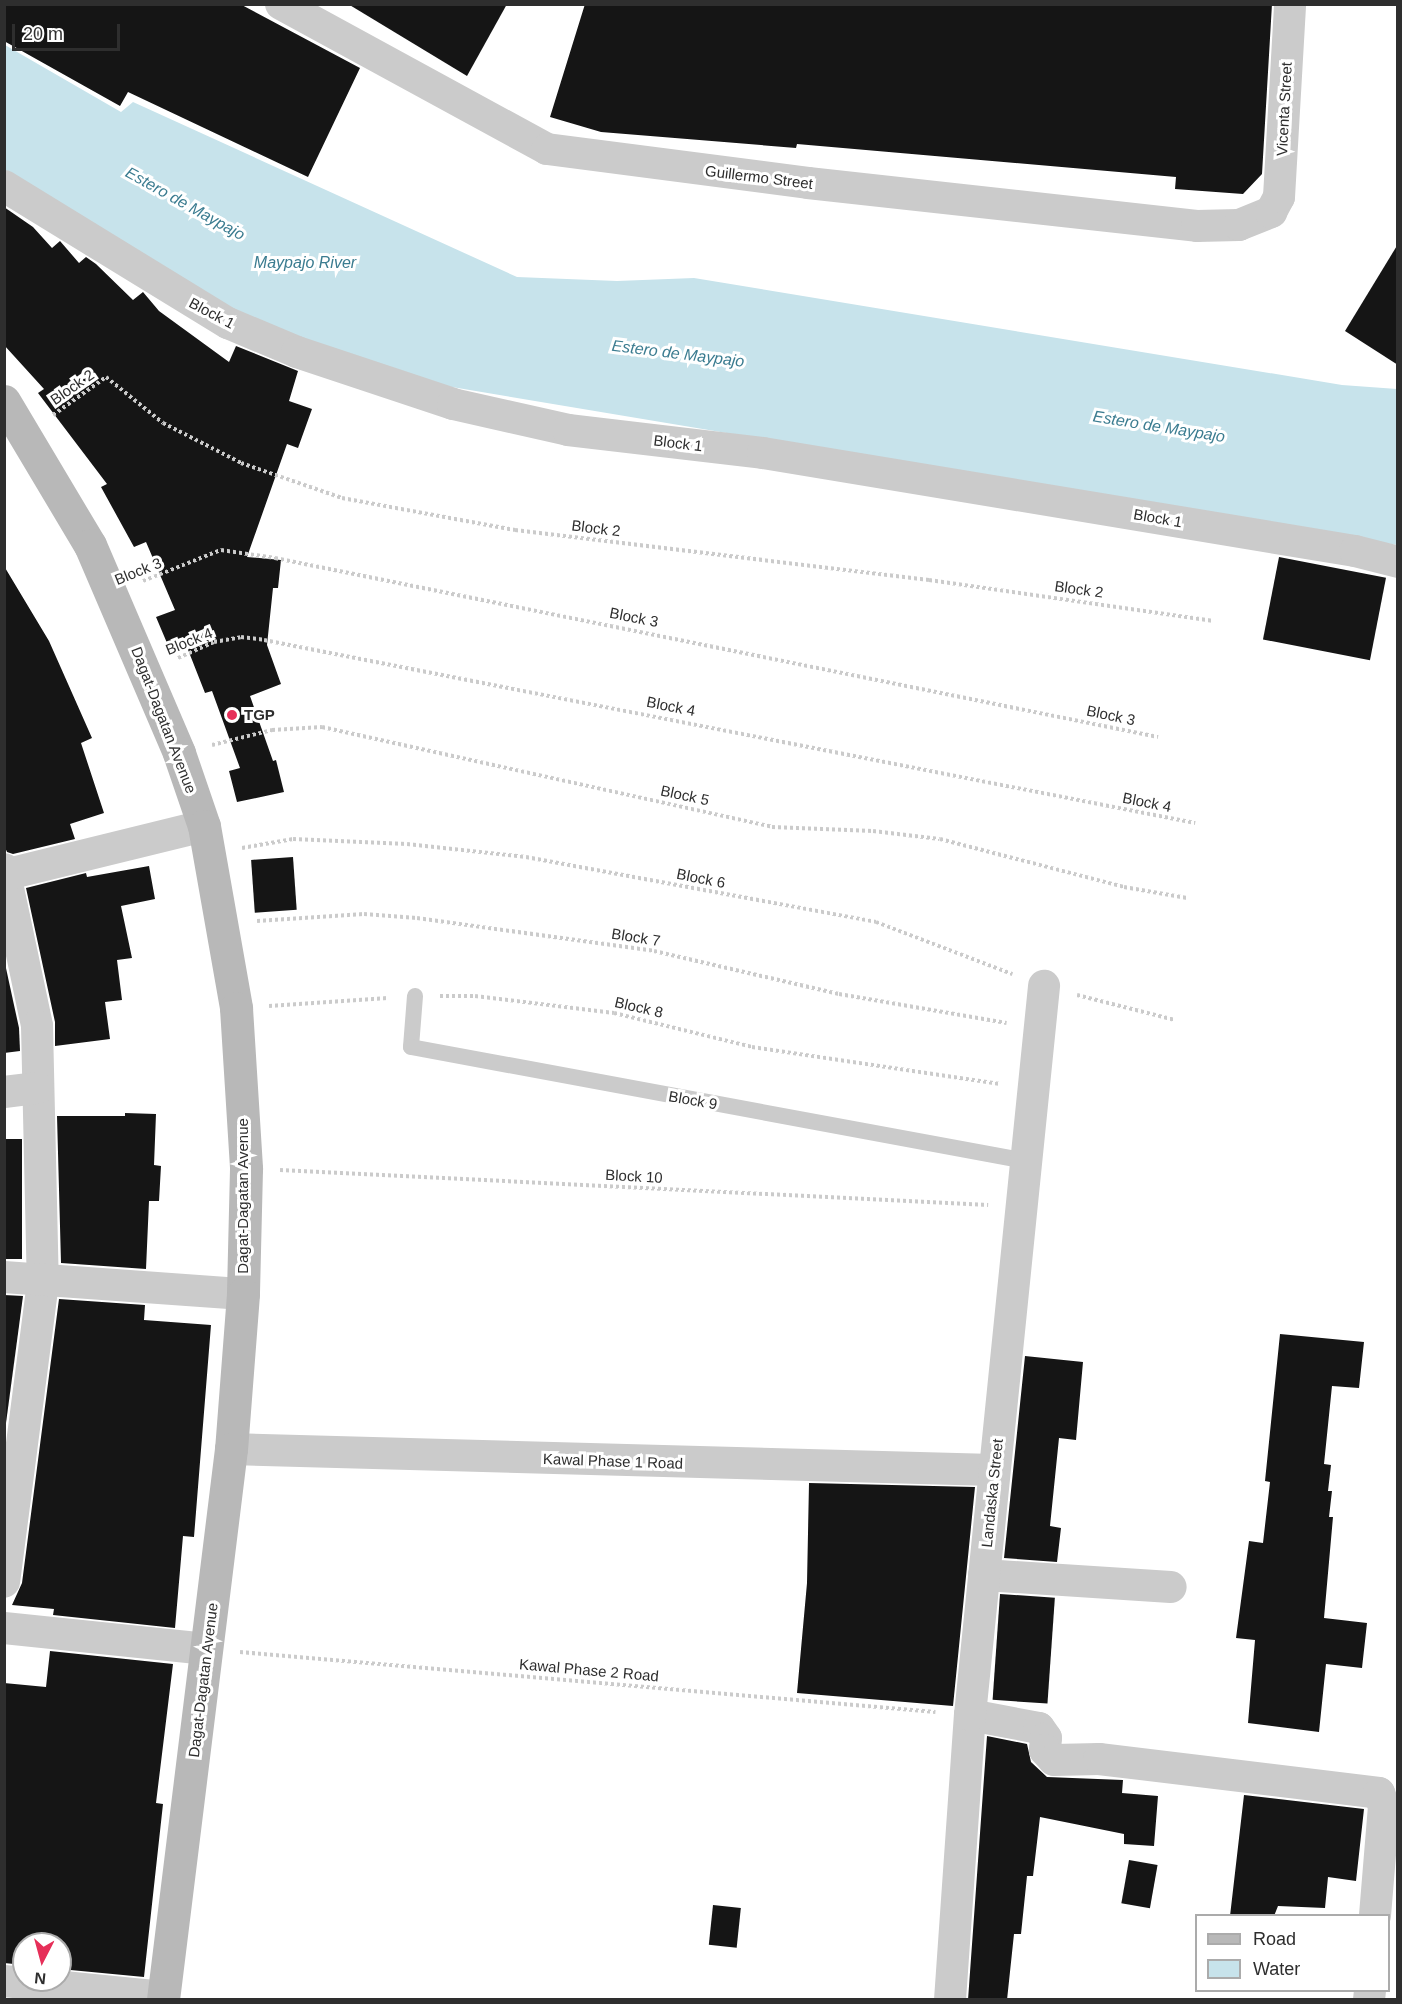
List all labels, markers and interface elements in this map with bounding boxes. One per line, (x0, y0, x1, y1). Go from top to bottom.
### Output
scale bar (15, 12, 123, 50)
text: 20 m (23, 24, 63, 44)
street label: Vicenta Street (1273, 62, 1295, 156)
street label: Guillermo Street (704, 161, 814, 193)
water label: Estero de Maypajo (122, 163, 248, 245)
water label: Maypajo River (254, 253, 356, 273)
street label: Block 1 (186, 294, 238, 332)
water label: Estero de Maypajo (611, 336, 745, 372)
street label: Block 2 (47, 366, 97, 408)
water label: Estero de Maypajo (1092, 407, 1226, 447)
street label: Block 1 (652, 431, 704, 455)
street label: Block 1 (1132, 505, 1184, 531)
street label: Block 2 (570, 516, 622, 540)
street label: Block 3 (112, 553, 164, 589)
street label: Block 2 (1053, 577, 1105, 601)
street label: Block 3 (608, 603, 660, 631)
street label: Block 4 (163, 623, 215, 659)
street label: Dagat-Dagatan Avenue (128, 644, 200, 796)
street label: Block 4 (645, 692, 697, 720)
street label: Block 3 (1085, 701, 1137, 729)
place label: TGP (244, 706, 275, 724)
marker: TGP (225, 708, 239, 722)
street label: Block 5 (659, 781, 711, 809)
street label: Block 4 (1121, 788, 1173, 816)
street label: Block 6 (675, 864, 727, 892)
street label: Block 7 (610, 924, 662, 950)
street label: Block 8 (613, 993, 665, 1021)
street label: Block 9 (667, 1087, 719, 1113)
street label: Dagat-Dagatan Avenue (234, 1118, 252, 1274)
street label: Block 10 (605, 1166, 663, 1186)
street label: Landaska Street (977, 1438, 1007, 1548)
street label: Kawal Phase 1 Road (543, 1450, 683, 1472)
street label: Dagat-Dagatan Avenue (185, 1601, 221, 1759)
street label: Kawal Phase 2 Road (518, 1655, 660, 1685)
legend (1195, 1914, 1390, 1992)
text: Road (1253, 1929, 1296, 1949)
north arrow (12, 1932, 72, 1992)
text: Water (1253, 1959, 1300, 1979)
text: N (34, 1969, 47, 1987)

